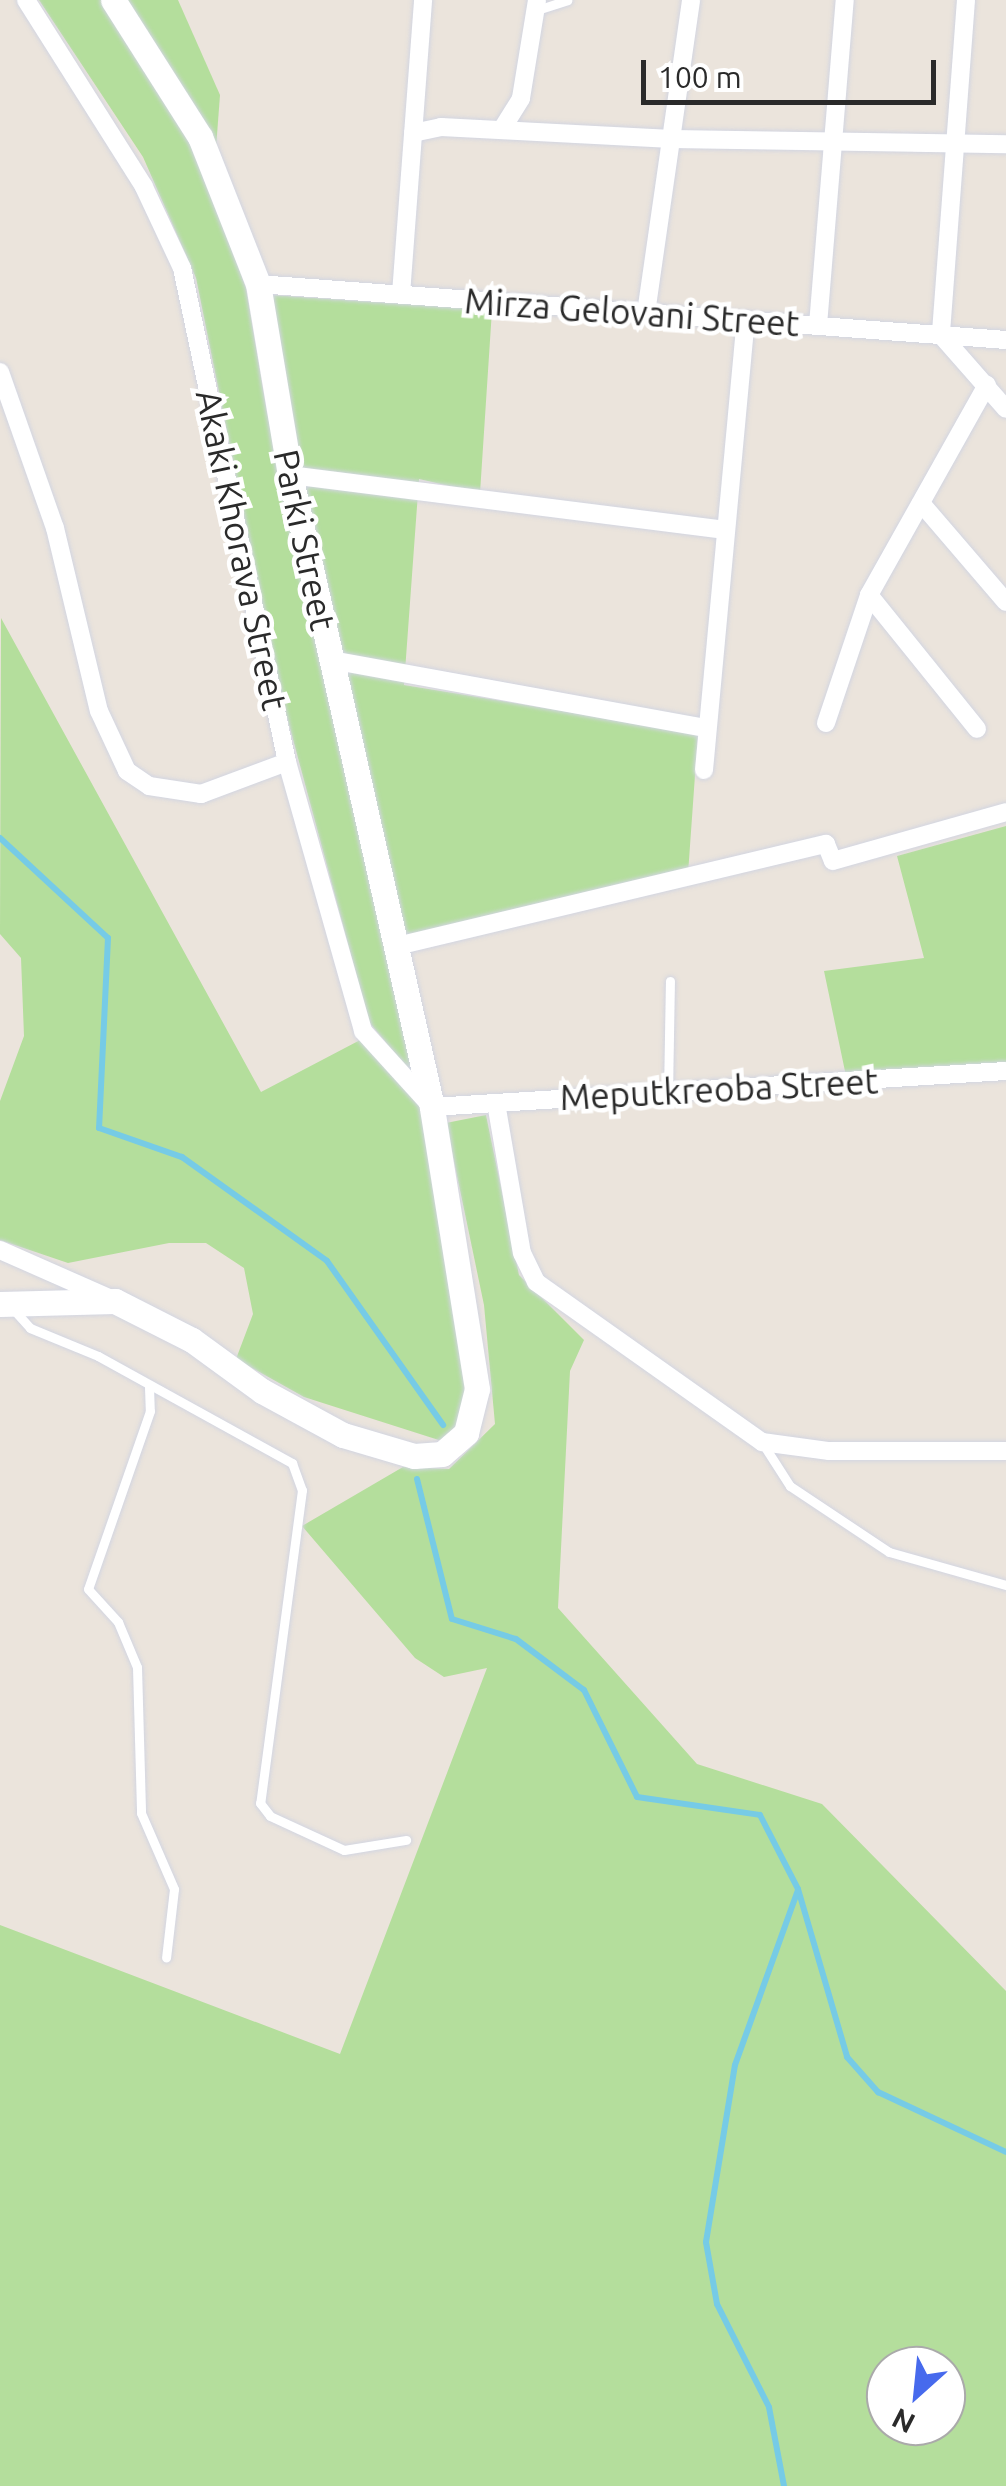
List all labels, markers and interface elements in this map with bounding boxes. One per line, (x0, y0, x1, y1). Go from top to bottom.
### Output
scale bar (646, 40, 941, 102)
text: 100 m (658, 60, 742, 94)
street label: Mirza Gelovani Street (463, 279, 801, 345)
street label: Akaki Khorava Street (188, 386, 296, 714)
street label: Parki Street (265, 446, 345, 634)
street label: Meputkreoba Street (559, 1060, 879, 1118)
north arrow (866, 2346, 966, 2446)
text: N (887, 2403, 919, 2440)

